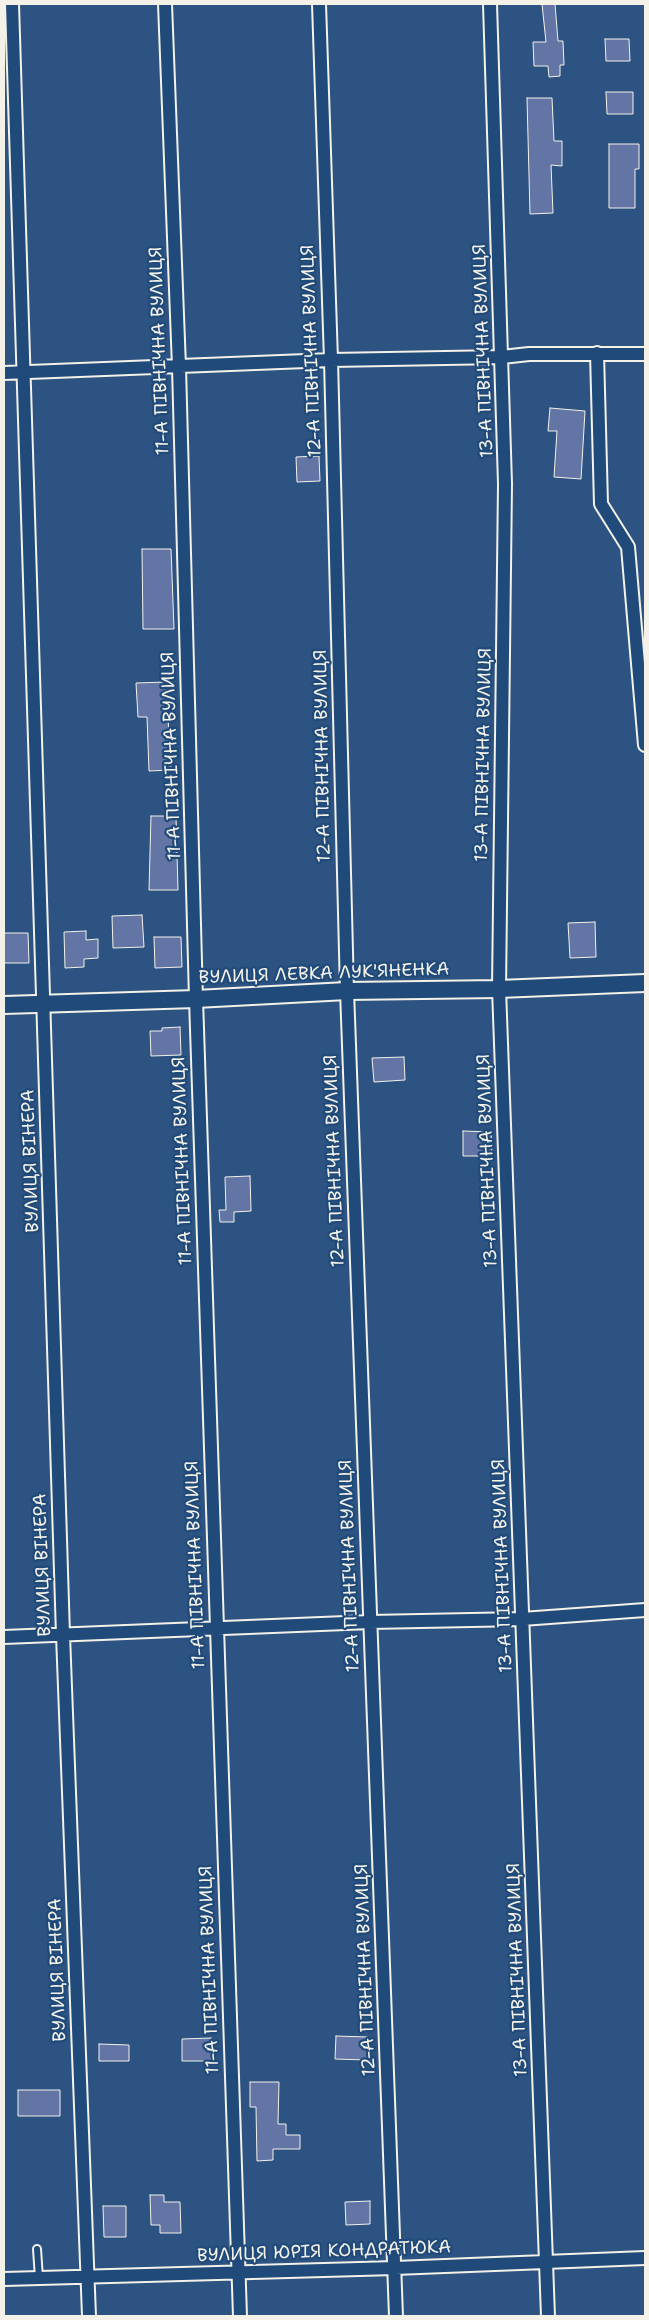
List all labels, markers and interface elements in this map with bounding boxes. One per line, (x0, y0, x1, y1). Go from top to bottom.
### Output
street label: 12-А ПІВНІЧНА ВУЛИЦЯ (297, 244, 327, 458)
street label: 13-А ПІВНІЧНА ВУЛИЦЯ (469, 244, 499, 458)
street label: 11-А ПІВНІЧНА ВУЛИЦЯ (146, 246, 174, 456)
street label: 13-А ПІВНІЧНА ВУЛИЦЯ (471, 648, 497, 862)
street label: 12-А ПІВНІЧНА ВУЛИЦЯ (310, 649, 336, 863)
street label: 11-А ПІВНІЧНА ВУЛИЦЯ (158, 651, 186, 861)
street label: ВУЛИЦЯ ЛЕВКА ЛУК'ЯНЕНКА (198, 959, 450, 989)
street label: 12-А ПІВНІЧНА ВУЛИЦЯ (320, 1054, 350, 1268)
street label: 13-А ПІВНІЧНА ВУЛИЦЯ (473, 1054, 503, 1268)
street label: 11-А ПІВНІЧНА ВУЛИЦЯ (169, 1056, 197, 1266)
street label: ВУЛИЦЯ ВІНЕРА (18, 1089, 44, 1233)
street label: 12-А ПІВНІЧНА ВУЛИЦЯ (335, 1459, 365, 1673)
street label: 13-А ПІВНІЧНА ВУЛИЦЯ (488, 1459, 518, 1673)
street label: 11-А ПІВНІЧНА ВУЛИЦЯ (182, 1460, 210, 1670)
street label: ВУЛИЦЯ ВІНЕРА (30, 1493, 56, 1637)
street label: 12-А ПІВНІЧНА ВУЛИЦЯ (351, 1863, 381, 2077)
street label: 13-А ПІВНІЧНА ВУЛИЦЯ (503, 1863, 533, 2077)
street label: 11-А ПІВНІЧНА ВУЛИЦЯ (196, 1865, 224, 2075)
street label: ВУЛИЦЯ ВІНЕРА (45, 1898, 71, 2042)
street label: ВУЛИЦЯ ЮРІЯ КОНДРАТЮКА (197, 2237, 451, 2267)

